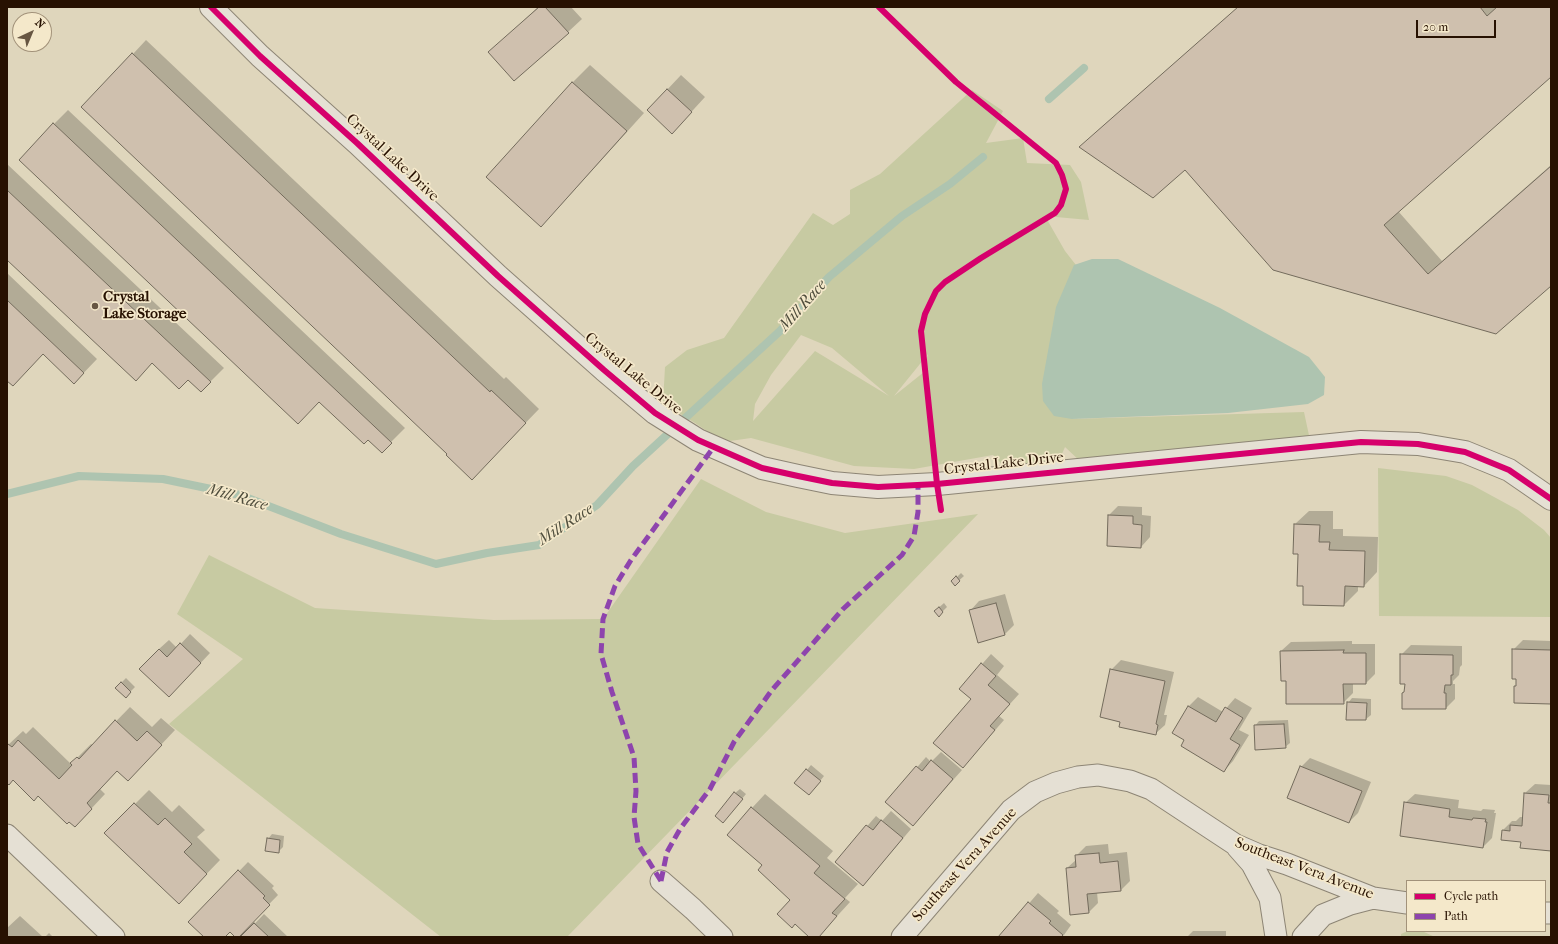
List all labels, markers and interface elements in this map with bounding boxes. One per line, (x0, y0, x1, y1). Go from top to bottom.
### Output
north arrow (12, 12, 52, 52)
scale bar (1418, 12, 1498, 38)
text: N (32, 16, 48, 31)
text: 20 m (1423, 20, 1448, 34)
street label: Crystal Lake Drive (342, 110, 442, 206)
water label: Mill Race (775, 276, 831, 336)
place label: Crystal Lake Storage (103, 288, 187, 323)
marker: Crystal Lake Storage (90, 301, 100, 311)
street label: Crystal Lake Drive (581, 329, 685, 419)
street label: Crystal Lake Drive (943, 449, 1065, 479)
water label: Mill Race (204, 480, 270, 516)
water label: Mill Race (535, 500, 597, 550)
street label: Southeast Vera Avenue (909, 804, 1021, 926)
street label: Southeast Vera Avenue (1232, 834, 1376, 904)
legend (1406, 880, 1546, 932)
text: Cycle path (1444, 889, 1498, 903)
text: Path (1444, 909, 1468, 923)

